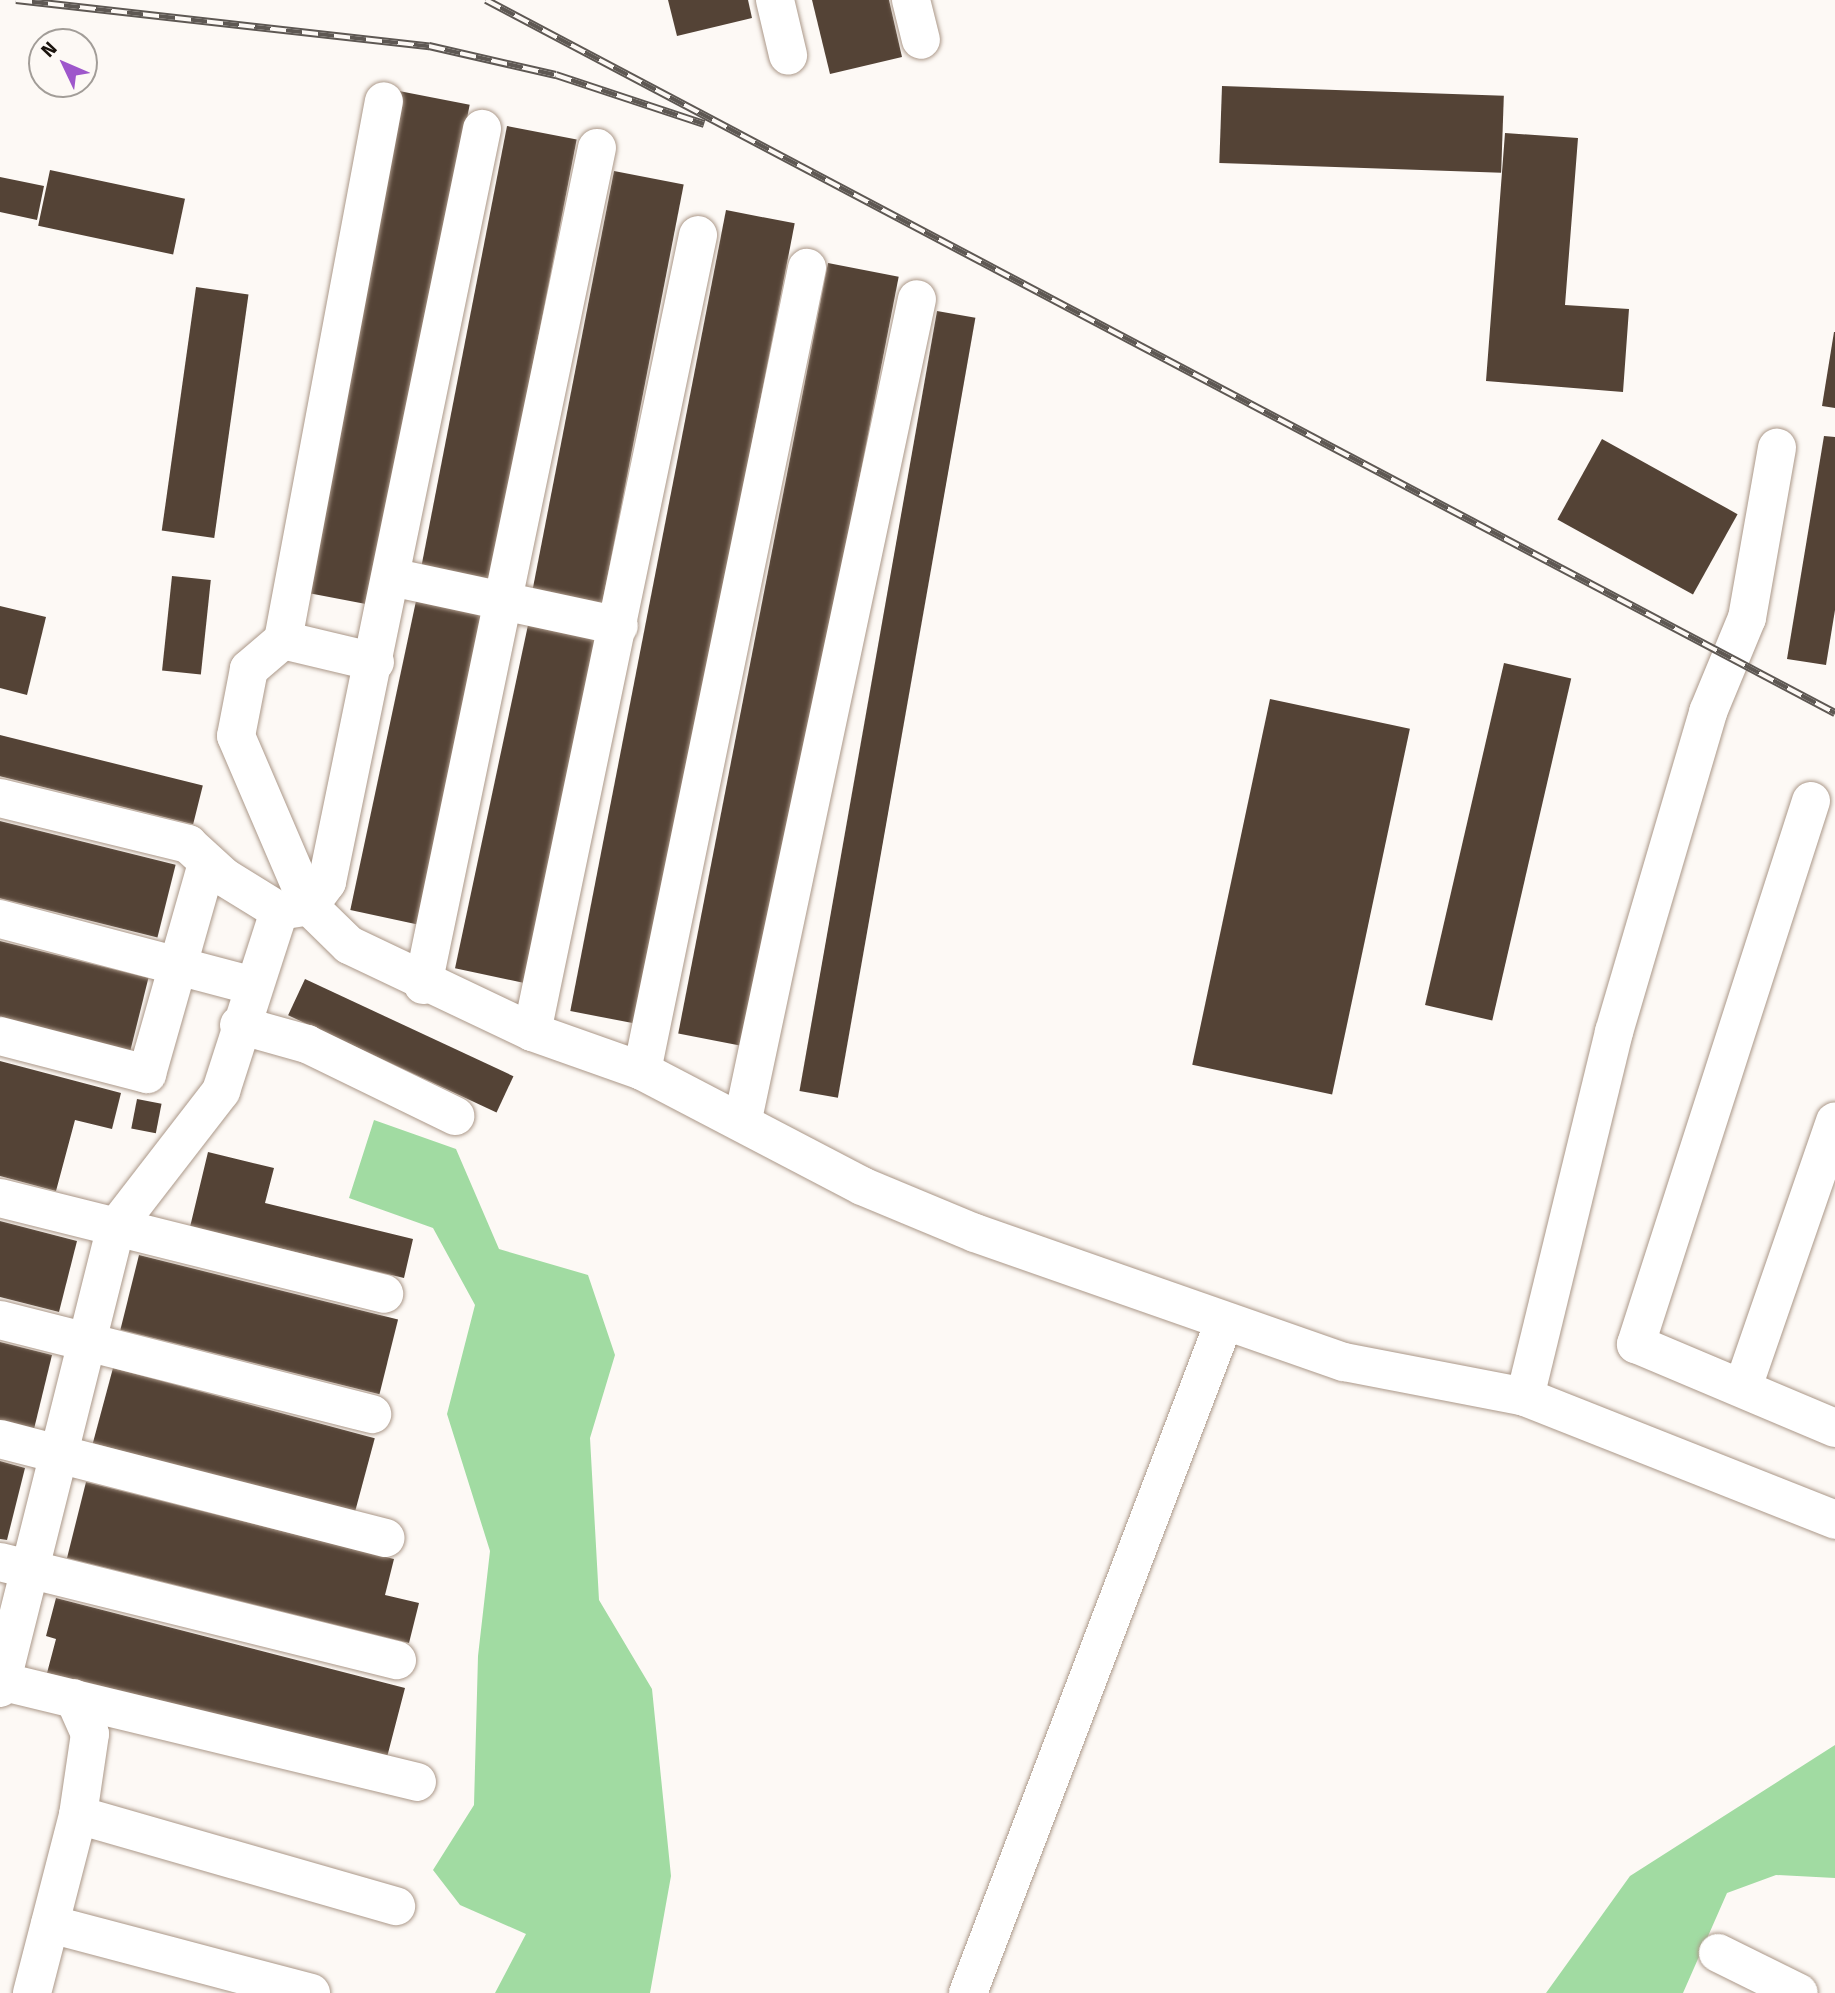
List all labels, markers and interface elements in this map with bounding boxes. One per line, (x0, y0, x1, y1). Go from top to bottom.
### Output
north arrow (28, 28, 98, 98)
text: N (36, 37, 62, 62)

